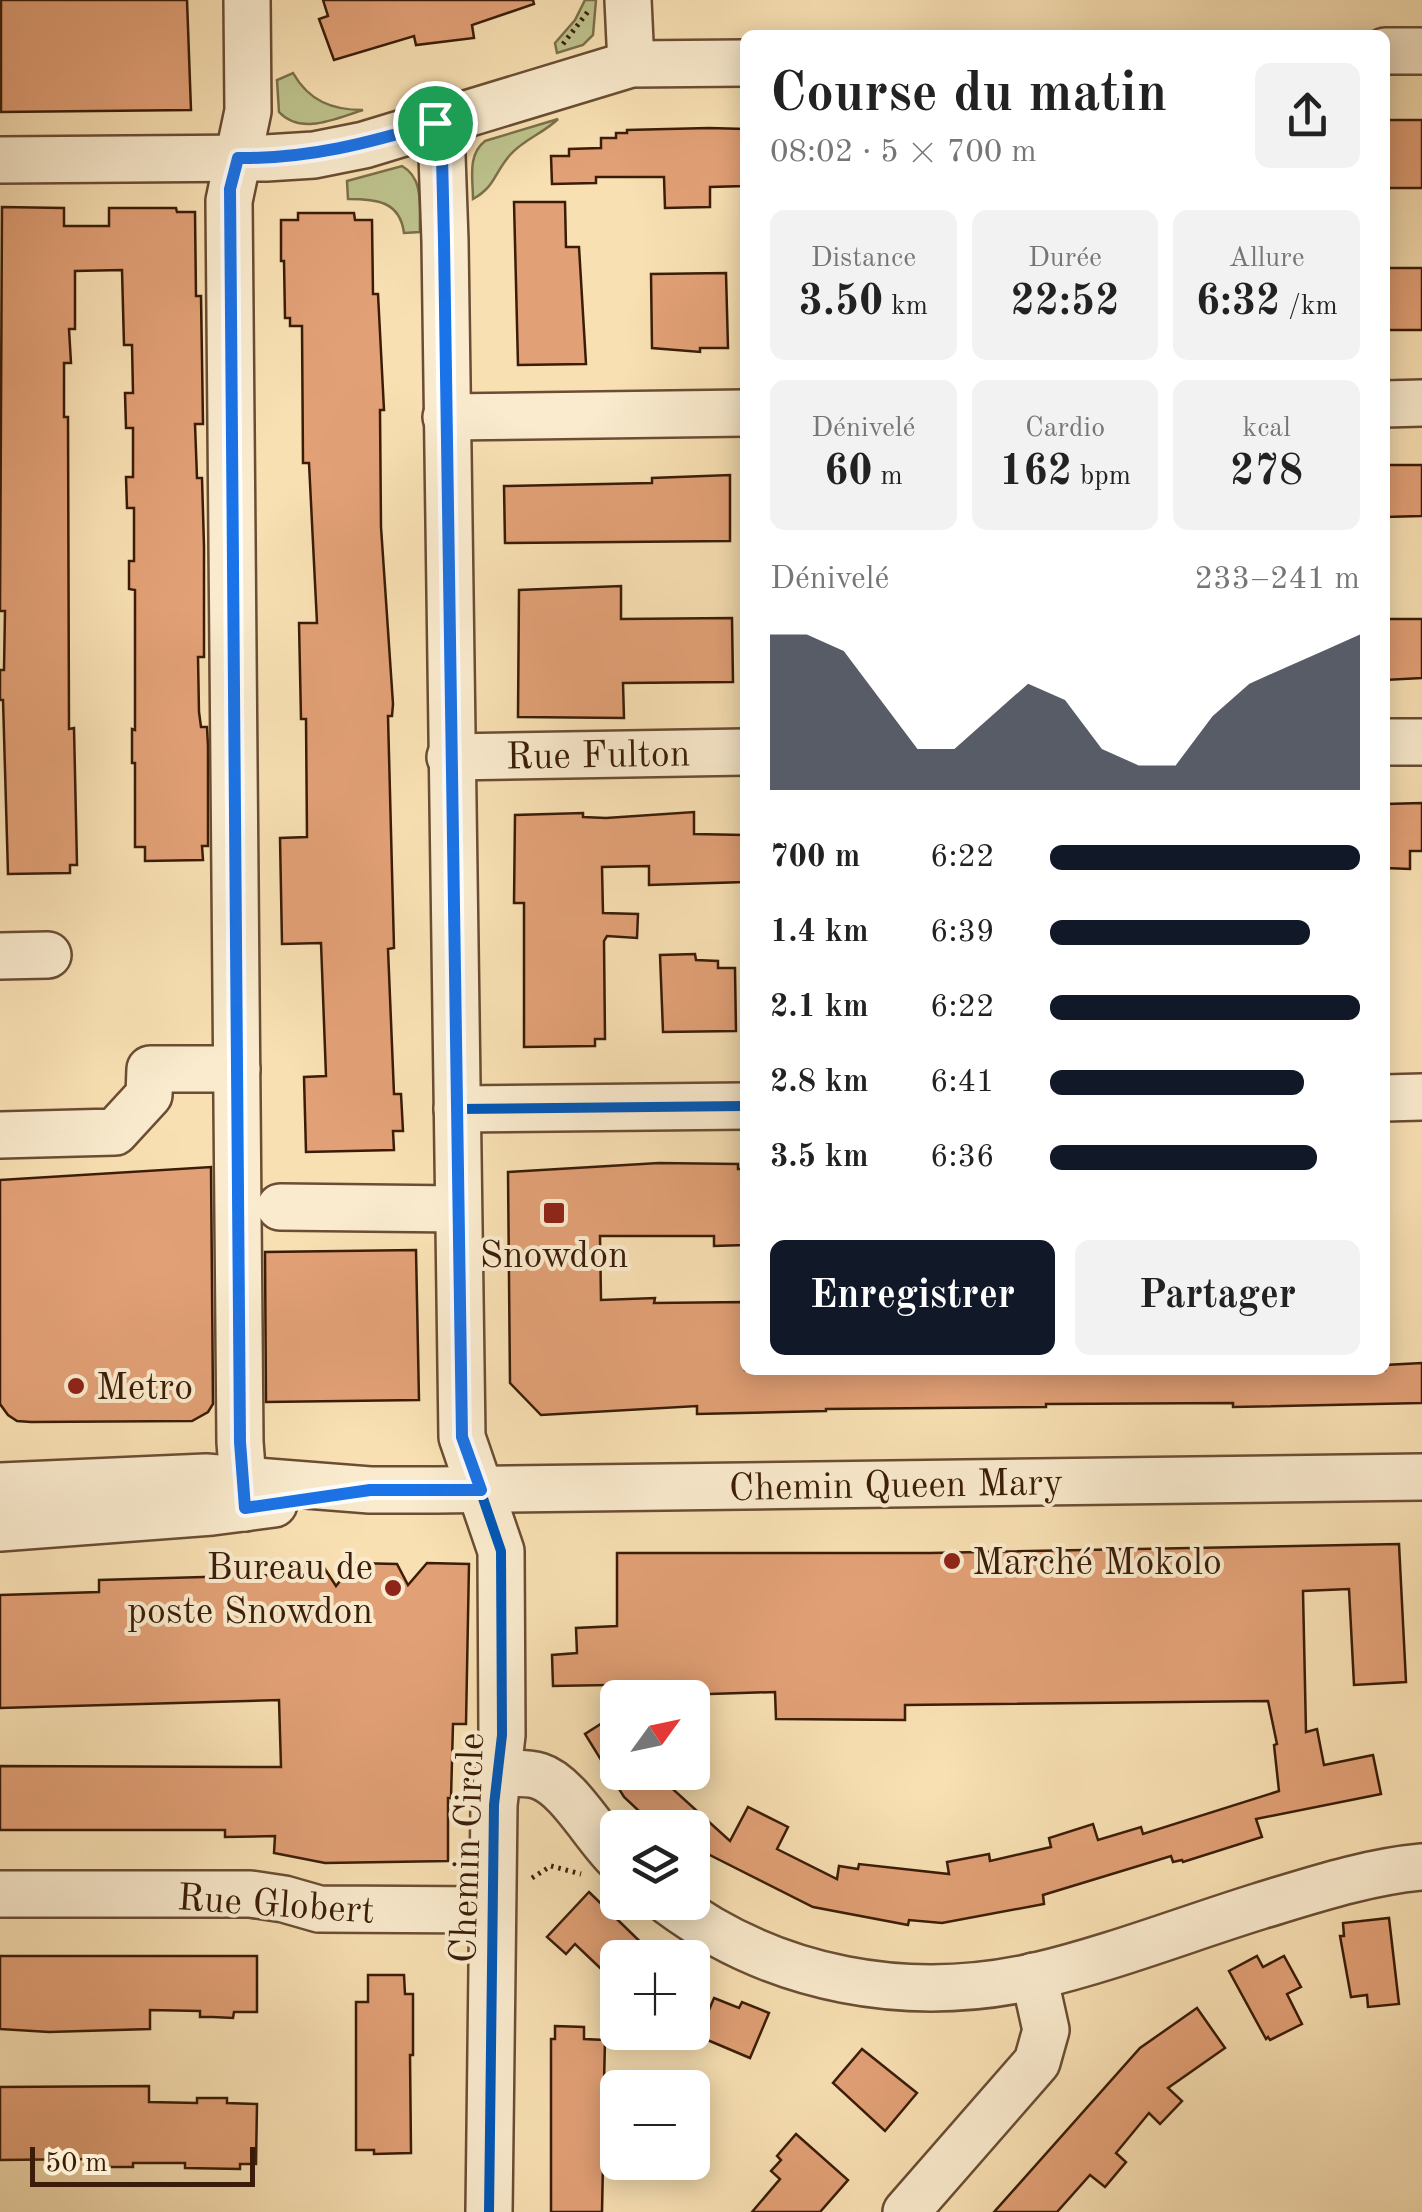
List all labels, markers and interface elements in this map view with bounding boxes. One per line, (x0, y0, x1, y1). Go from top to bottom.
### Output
button: share (1255, 63, 1360, 168)
text: Course du matin (770, 68, 1167, 123)
pin (393, 81, 478, 166)
icon: arrive (408, 96, 463, 151)
text: 08:02 · 5 × 700 m (770, 137, 1037, 169)
text: Distance (811, 245, 916, 273)
text: Durée (1028, 245, 1102, 273)
text: Allure (1229, 245, 1305, 273)
text: 3.50 (799, 282, 883, 324)
text: 22:52 (1010, 282, 1120, 324)
text: 6:32 (1196, 282, 1280, 324)
text: km (883, 293, 928, 321)
text: /km (1280, 293, 1338, 321)
text: Dénivelé (811, 415, 915, 443)
text: Cardio (1025, 415, 1105, 443)
text: kcal (1243, 415, 1291, 443)
text: 60 (824, 452, 873, 494)
text: 162 (999, 452, 1072, 494)
text: 278 (1230, 452, 1303, 494)
text: m (873, 463, 903, 491)
text: bpm (1072, 463, 1131, 491)
text: Dénivelé (770, 564, 889, 596)
text: 233–241 m (1194, 564, 1360, 596)
street label: Rue Fulton (505, 736, 691, 778)
text: 700 m (770, 842, 860, 874)
text: 6:22 (930, 842, 995, 874)
text: 1.4 km (770, 917, 869, 949)
text: 6:39 (930, 917, 995, 949)
text: 2.1 km (770, 992, 869, 1024)
text: 6:22 (930, 992, 995, 1024)
text: 2.8 km (770, 1067, 869, 1099)
text: 6:41 (930, 1067, 995, 1099)
text: 3.5 km (770, 1142, 869, 1174)
text: 6:36 (930, 1142, 995, 1174)
marker: Snowdon (541, 1200, 567, 1226)
place label: Snowdon (479, 1238, 629, 1276)
button: Enregistrer (770, 1240, 1055, 1355)
button: Partager (1075, 1240, 1360, 1355)
place label: Metro (96, 1370, 193, 1408)
marker: Metro (65, 1375, 87, 1397)
street label: Chemin Queen Mary (728, 1465, 1064, 1509)
place label: Marché Mokolo (972, 1545, 1222, 1583)
place label: Bureau de poste Snowdon (127, 1550, 373, 1632)
marker: Marché Mokolo (941, 1550, 963, 1572)
marker: Bureau de poste Snowdon (382, 1577, 404, 1599)
north arrow (600, 1680, 710, 1790)
map controls (600, 1680, 710, 2180)
street label: Chemin Circle (446, 1732, 492, 1964)
button: layers (600, 1810, 710, 1920)
street label: Rue Globert (176, 1880, 376, 1932)
button: + (600, 1940, 710, 2050)
button: − (600, 2070, 710, 2180)
scale bar (30, 2142, 255, 2186)
text: 50 m (45, 2150, 108, 2178)

